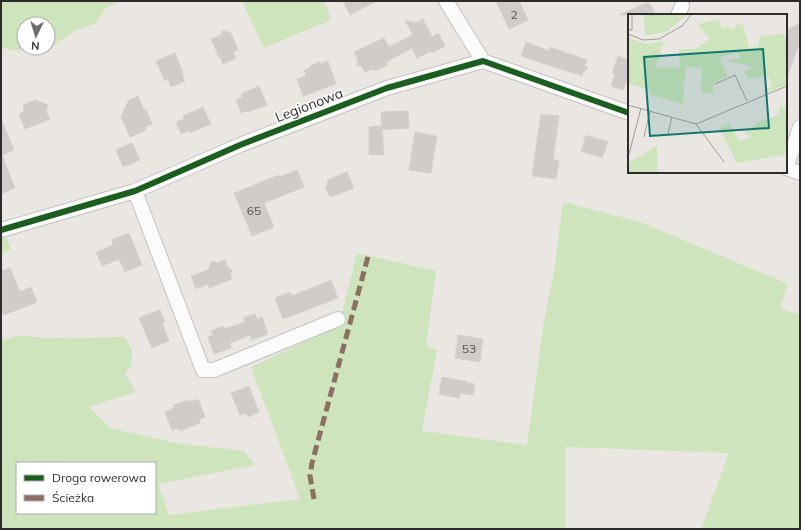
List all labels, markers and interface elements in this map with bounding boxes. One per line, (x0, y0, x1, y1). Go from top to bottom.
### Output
house number: 2 (510, 7, 518, 22)
inset map (628, 14, 787, 173)
north arrow (16, 16, 56, 56)
text: N (31, 39, 40, 53)
street label: Legionowa (272, 84, 346, 126)
house number: 65 (247, 203, 261, 218)
house number: 53 (462, 341, 476, 356)
legend (16, 462, 156, 514)
text: Droga rowerowa (52, 470, 146, 485)
text: Ścieżka (52, 490, 94, 505)

